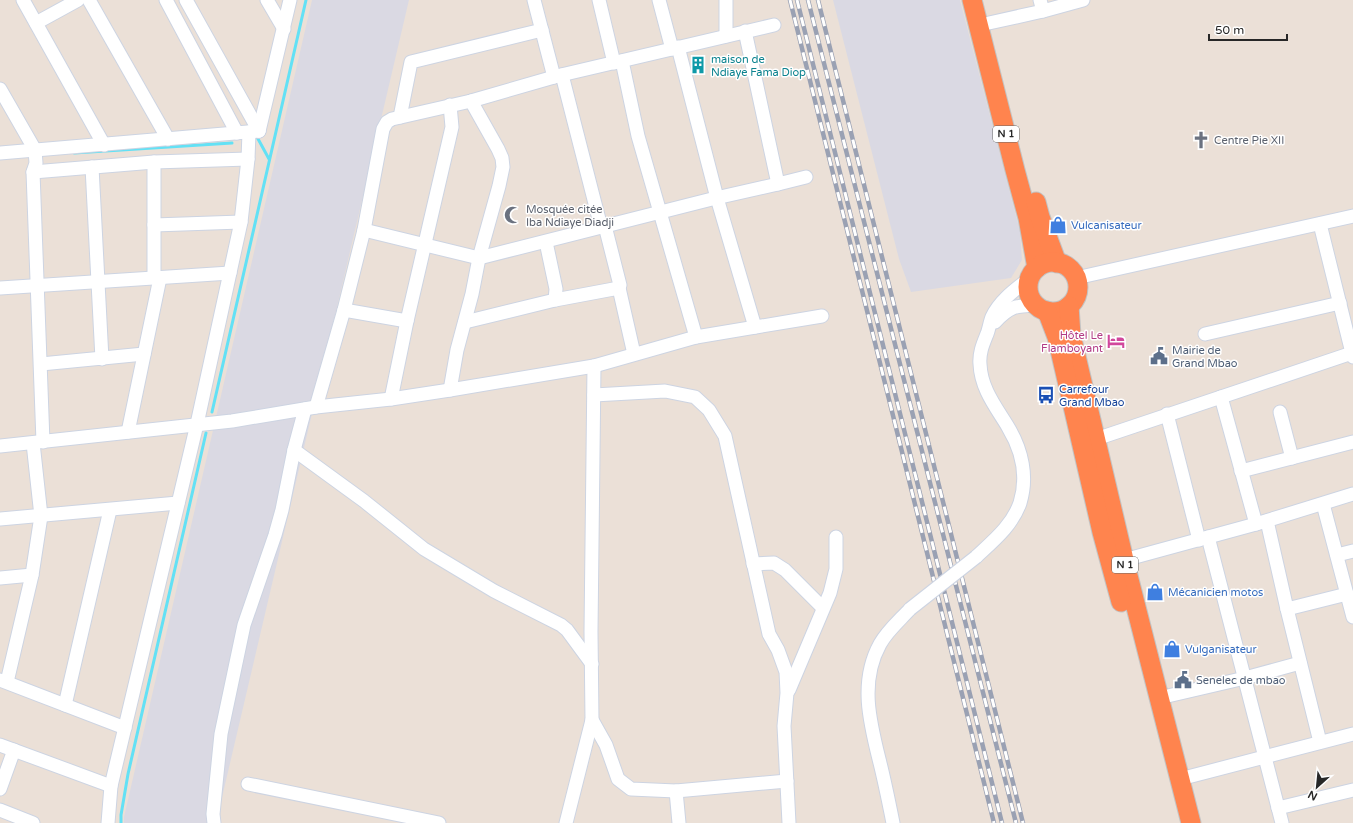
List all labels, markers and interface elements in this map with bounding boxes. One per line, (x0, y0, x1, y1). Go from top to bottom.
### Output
scale bar (1209, 16, 1287, 42)
text: 50 m (1215, 23, 1244, 37)
place label: maison de Ndiaye Fama Diop (711, 53, 806, 79)
building icon: maison de Ndiaye Fama Diop (688, 55, 708, 75)
road number: N 1 (993, 126, 1019, 142)
church icon: Centre Pie XII (1191, 130, 1211, 150)
place label: Centre Pie XII (1214, 134, 1284, 147)
place label: Mosquée citée Iba Ndiaye Diadji (526, 203, 614, 229)
mosque icon: Mosquée citée Iba Ndiaye Diadji (503, 205, 523, 225)
shop icon: Vulcanisateur (1048, 215, 1068, 235)
place label: Vulcanisateur (1071, 219, 1142, 232)
place label: Hôtel Le Flamboyant (1041, 329, 1103, 355)
hotel icon: Hôtel Le Flamboyant (1106, 331, 1126, 351)
place label: Mairie de Grand Mbao (1172, 344, 1238, 370)
public building icon: Mairie de Grand Mbao (1149, 346, 1169, 366)
place label: Carrefour Grand Mbao (1059, 383, 1125, 409)
bus stop icon: Carrefour Grand Mbao (1036, 385, 1056, 405)
road number: N 1 (1112, 557, 1138, 573)
shop icon: Mécanicien motos (1145, 582, 1165, 602)
place label: Mécanicien motos (1168, 586, 1263, 599)
shop icon: Vulganisateur (1162, 639, 1182, 659)
place label: Vulganisateur (1185, 643, 1258, 656)
public building icon: Senelec de mbao (1173, 670, 1193, 690)
place label: Senelec de mbao (1196, 674, 1286, 687)
north arrow (1297, 767, 1337, 807)
text: N (1306, 788, 1320, 803)

